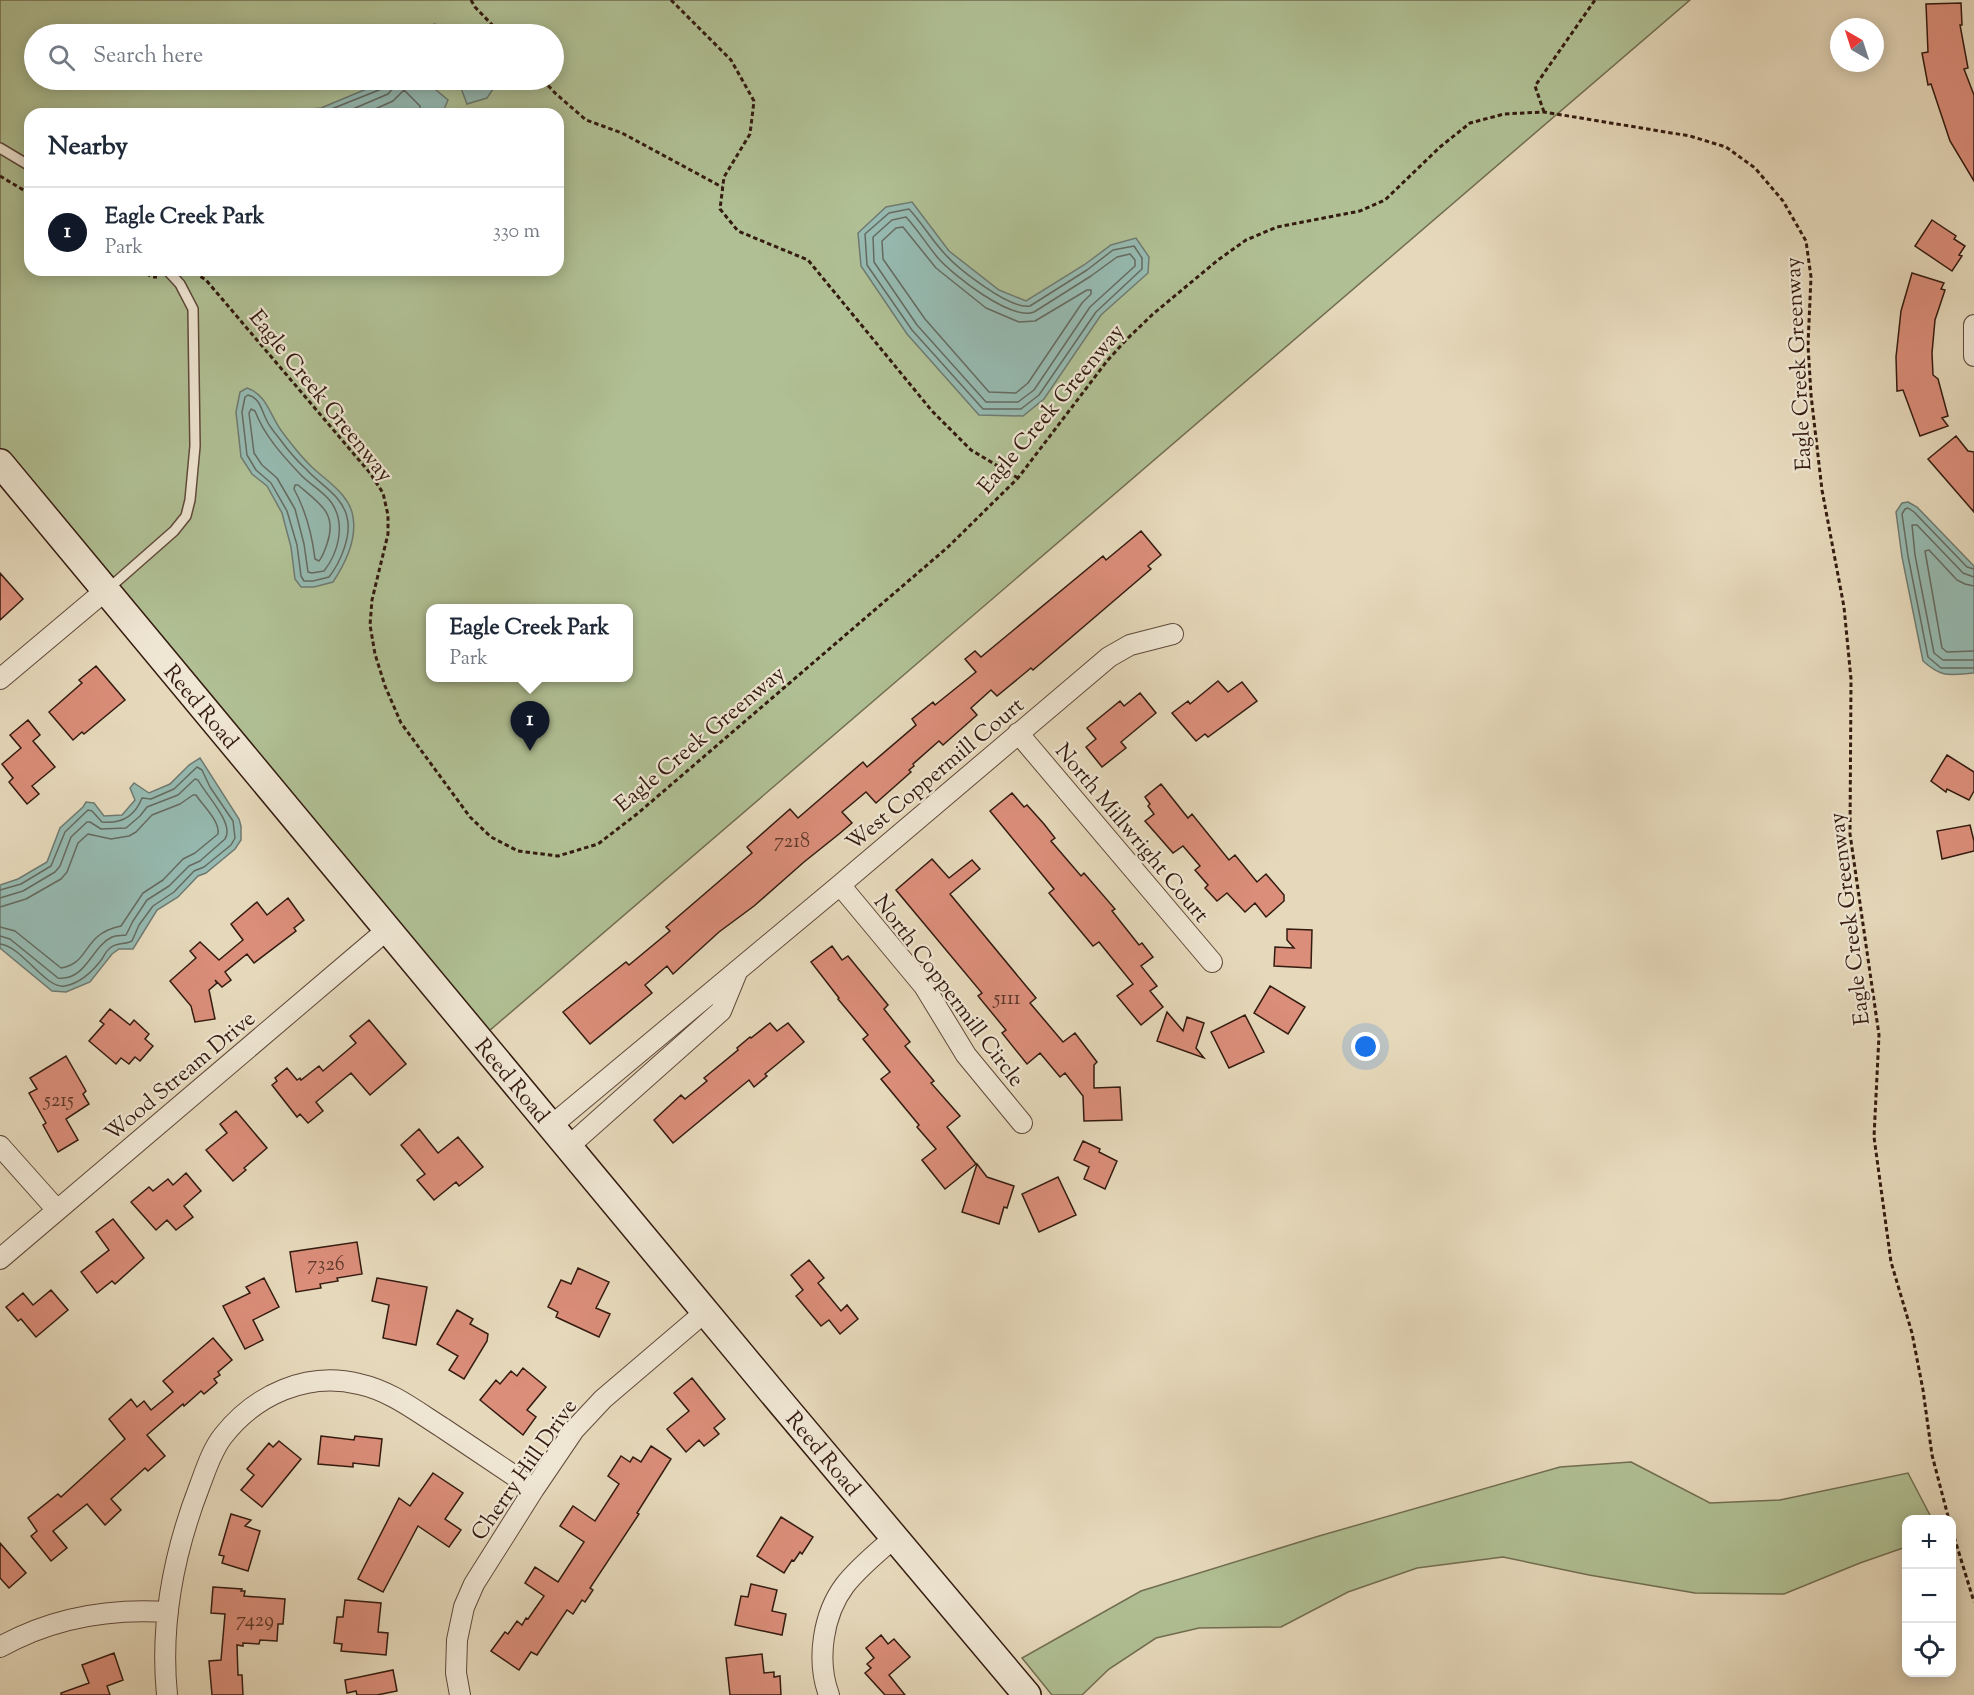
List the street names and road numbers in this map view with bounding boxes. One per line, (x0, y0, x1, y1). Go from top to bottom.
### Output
street label: Eagle Creek Greenway (1778, 256, 1822, 471)
street label: Eagle Creek Greenway (240, 304, 399, 490)
street label: Eagle Creek Greenway (971, 318, 1133, 502)
street label: Reed Road (155, 658, 245, 757)
street label: Eagle Creek Greenway (609, 659, 793, 821)
street label: West Coppermill Court (840, 691, 1032, 860)
street label: North Millwright Court (1046, 737, 1216, 931)
street label: Eagle Creek Greenway (1822, 811, 1880, 1027)
street label: North Coppermill Circle (865, 889, 1031, 1095)
street label: Wood Stream Drive (98, 1004, 263, 1150)
street label: Reed Road (466, 1032, 556, 1131)
street label: Cherry Hill Drive (465, 1393, 586, 1548)
street label: Reed Road (777, 1405, 867, 1504)

